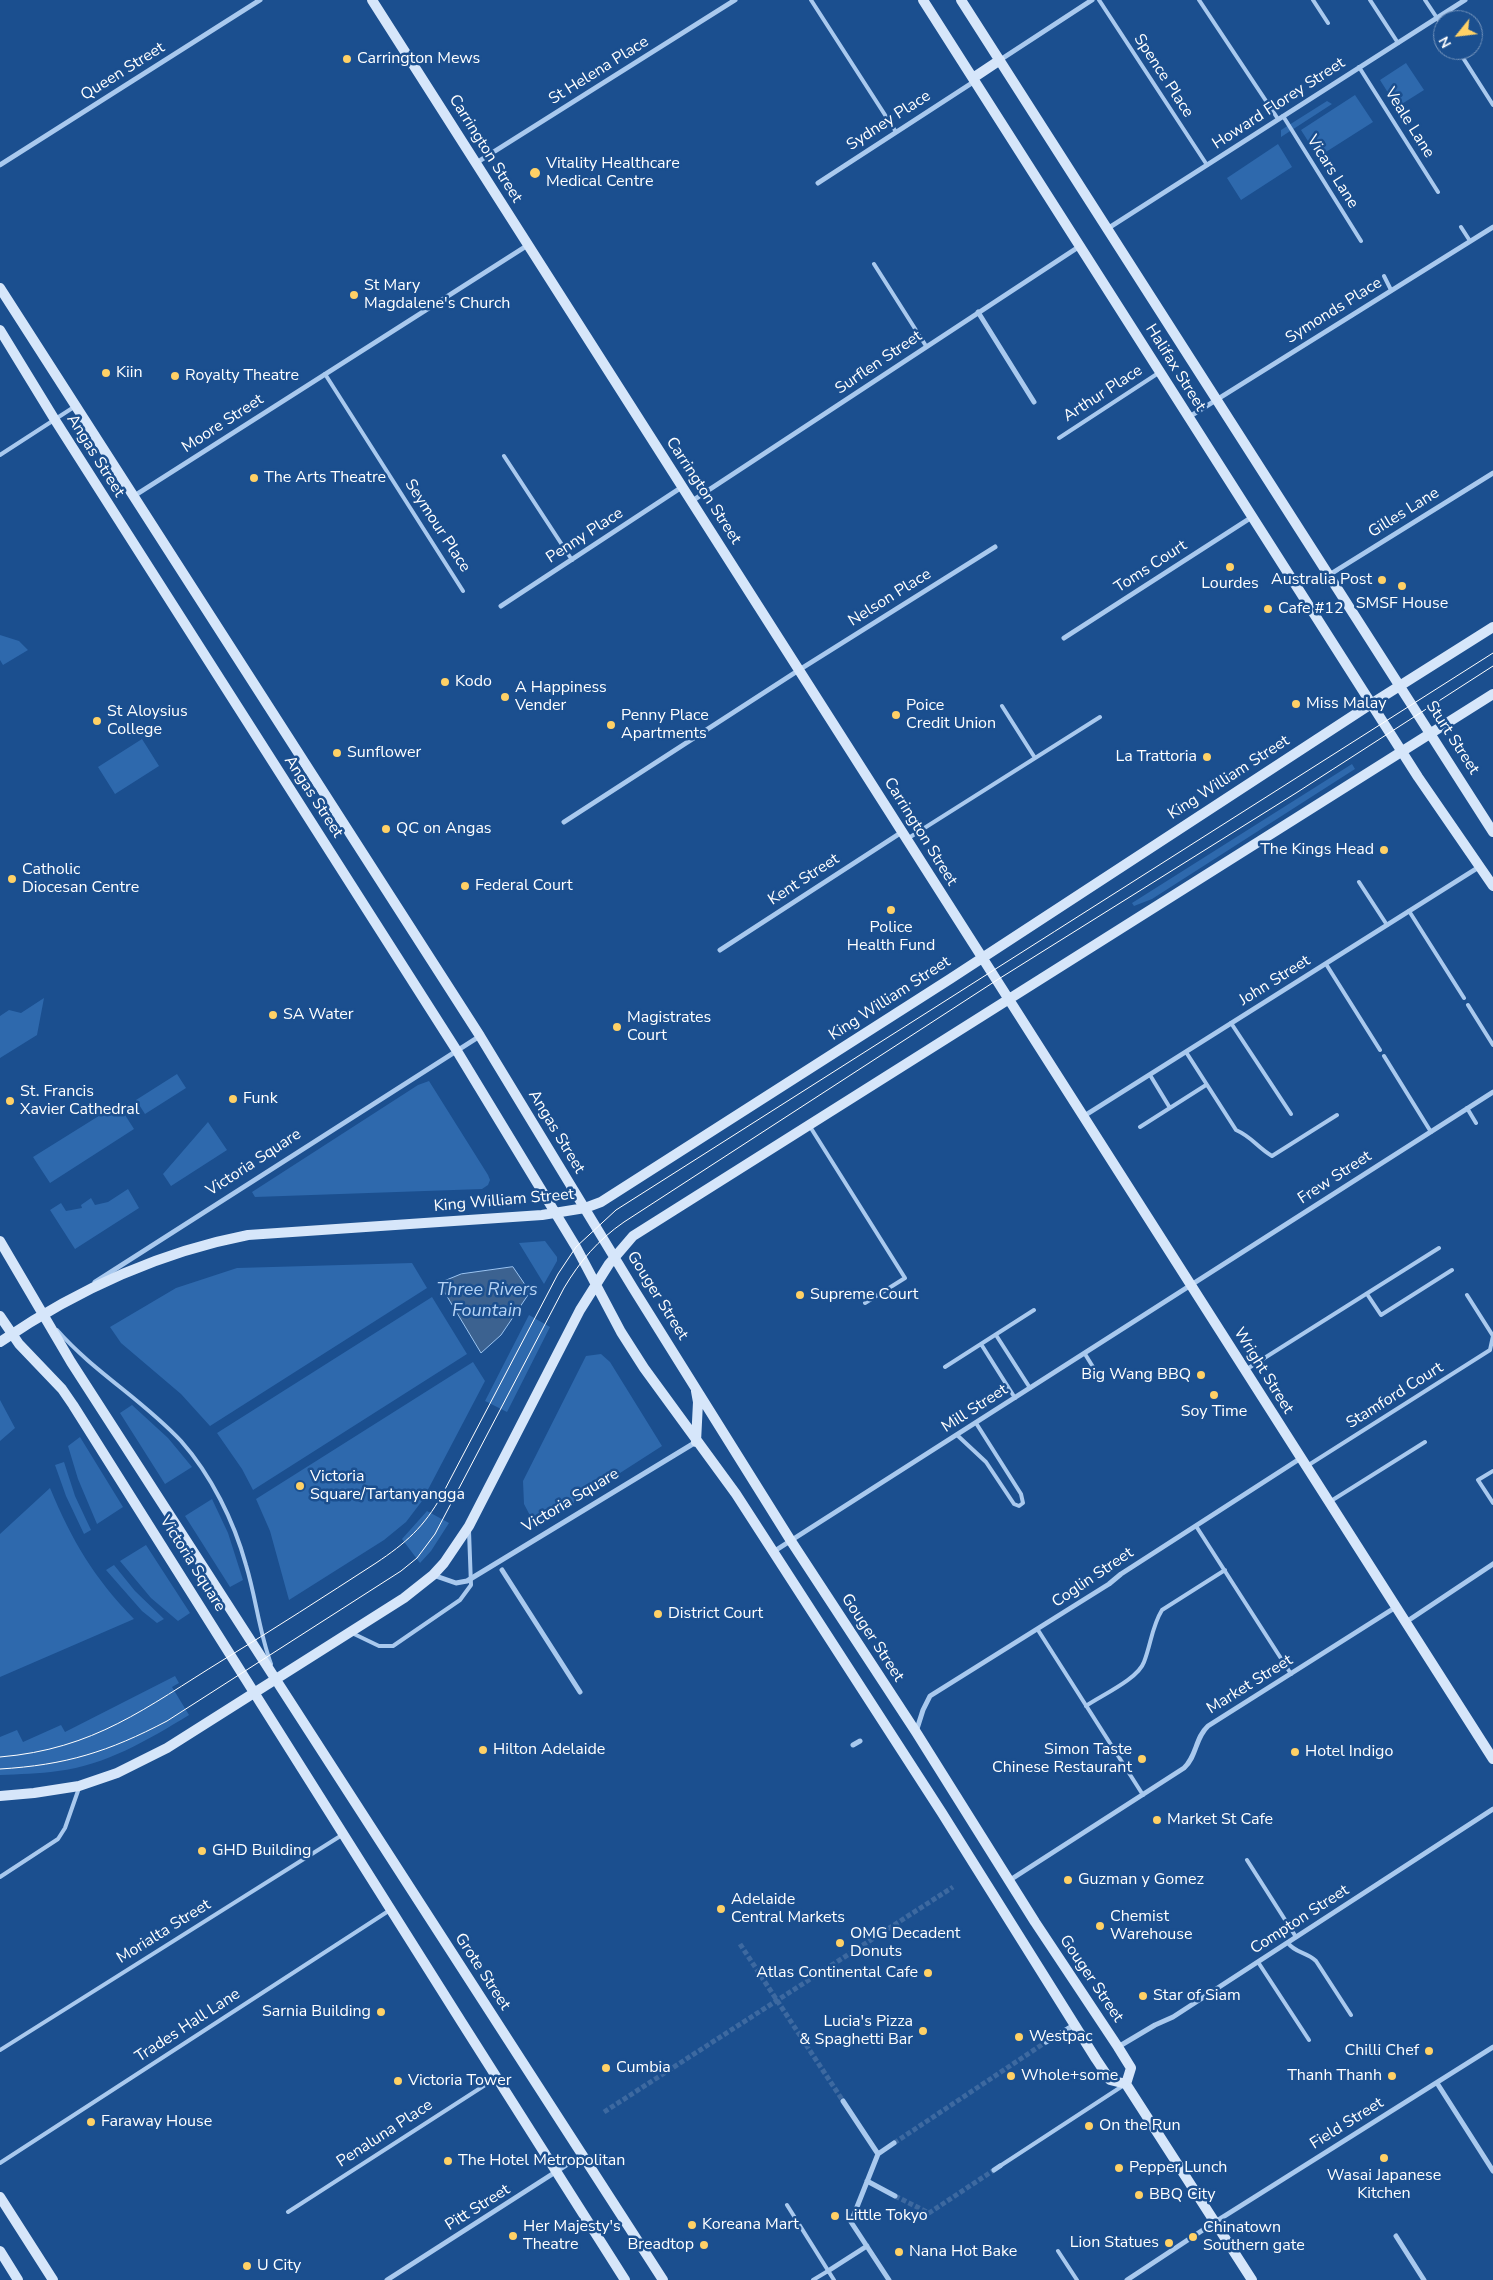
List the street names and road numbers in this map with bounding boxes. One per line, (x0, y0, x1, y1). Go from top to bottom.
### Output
street label: Spence Place (1129, 31, 1197, 121)
street label: St Helena Place (546, 33, 652, 109)
street label: Queen Street (78, 39, 168, 105)
street label: Howard Florey Street (1209, 54, 1349, 154)
street label: Veale Lane (1380, 84, 1438, 162)
street label: Sydney Place (843, 87, 935, 155)
street label: Carrington Street (444, 91, 526, 207)
street label: Vicars Lane (1302, 132, 1362, 212)
street label: Symonds Place (1282, 274, 1386, 348)
street label: Halifax Street (1141, 321, 1209, 415)
street label: Surflen Street (832, 327, 926, 399)
street label: Arthur Place (1060, 361, 1146, 427)
street label: Moore Street (179, 391, 267, 457)
street label: Angas Street (62, 411, 128, 501)
street label: Carrington Street (661, 434, 745, 548)
street label: Seymour Place (400, 476, 474, 576)
street label: Gilles Lane (1365, 484, 1443, 542)
street label: Penny Place (543, 504, 627, 568)
street label: Toms Court (1111, 536, 1191, 598)
street label: Nelson Place (845, 565, 935, 631)
street label: Sturt Street (1421, 698, 1483, 778)
street label: King William Street (1165, 732, 1293, 824)
street label: Angas Street (279, 752, 347, 842)
street label: Carrington Street (879, 774, 961, 890)
street label: Kent Street (765, 850, 843, 910)
street label: John Street (1236, 952, 1314, 1010)
street label: King William Street (826, 953, 954, 1045)
street label: Angas Street (524, 1087, 588, 1177)
street label: Victoria Square (203, 1125, 305, 1201)
street label: Frew Street (1295, 1147, 1375, 1209)
street label: King William Street (433, 1185, 575, 1217)
street label: Gouger Street (622, 1248, 692, 1344)
street label: Wright Street (1229, 1324, 1297, 1418)
street label: Stamford Court (1343, 1359, 1447, 1433)
street label: Mill Street (938, 1381, 1012, 1437)
street label: Victoria Square (519, 1465, 623, 1537)
street label: Victoria Square (155, 1513, 229, 1615)
street label: Coglin Street (1049, 1544, 1137, 1612)
street label: Gouger Street (836, 1590, 908, 1686)
street label: Market Street (1204, 1651, 1296, 1719)
street label: Compton Street (1247, 1881, 1353, 1959)
street label: Morialta Street (114, 1896, 214, 1968)
street label: Grote Street (450, 1930, 514, 2014)
street label: Gouger Street (1055, 1932, 1127, 2026)
street label: Trades Hall Lane (132, 1985, 244, 2067)
street label: Field Street (1307, 2094, 1387, 2154)
street label: Penaluna Place (333, 2096, 437, 2172)
street label: Pitt Street (442, 2181, 514, 2235)

